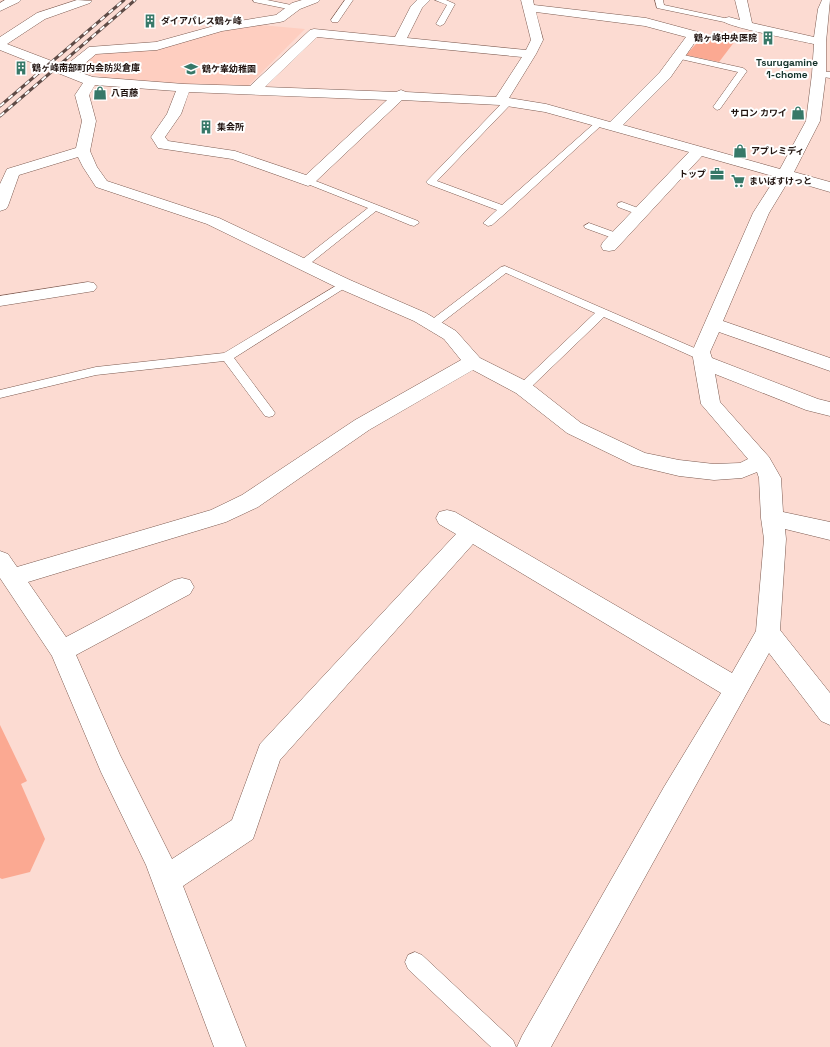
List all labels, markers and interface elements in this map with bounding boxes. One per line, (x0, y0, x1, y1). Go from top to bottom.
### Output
building icon: ダイアパレス鶴ヶ峰 (142, 13, 158, 29)
place label: ダイアパレス鶴ヶ峰 (161, 15, 243, 27)
building icon: 鶴ヶ峰中央医院 (760, 30, 776, 46)
place label: 鶴ヶ峰中央医院 (693, 32, 757, 44)
district label: Tsurugamine 1-chome (756, 56, 818, 81)
building icon: 鶴ヶ峰南部町内会防災倉庫 (13, 60, 29, 76)
school or university icon: 鶴ケ峯幼稚園 (183, 61, 199, 77)
place label: 鶴ヶ峰南部町内会防災倉庫 (31, 62, 140, 74)
place label: 鶴ケ峯幼稚園 (201, 63, 256, 75)
shop icon: 八百藤 (92, 85, 108, 101)
place label: 八百藤 (111, 87, 139, 99)
shop icon: サロン カワイ (790, 105, 806, 121)
place label: サロン カワイ (731, 107, 787, 119)
building icon: 集会所 (198, 119, 214, 135)
place label: 集会所 (217, 121, 244, 133)
shop icon: アプレミディ (732, 143, 748, 159)
place label: アプレミディ (751, 145, 804, 157)
office icon: トップ (709, 166, 725, 182)
place label: トップ (679, 168, 706, 180)
supermarket icon: まいばすけっと (730, 173, 746, 189)
place label: まいばすけっと (749, 175, 812, 187)

